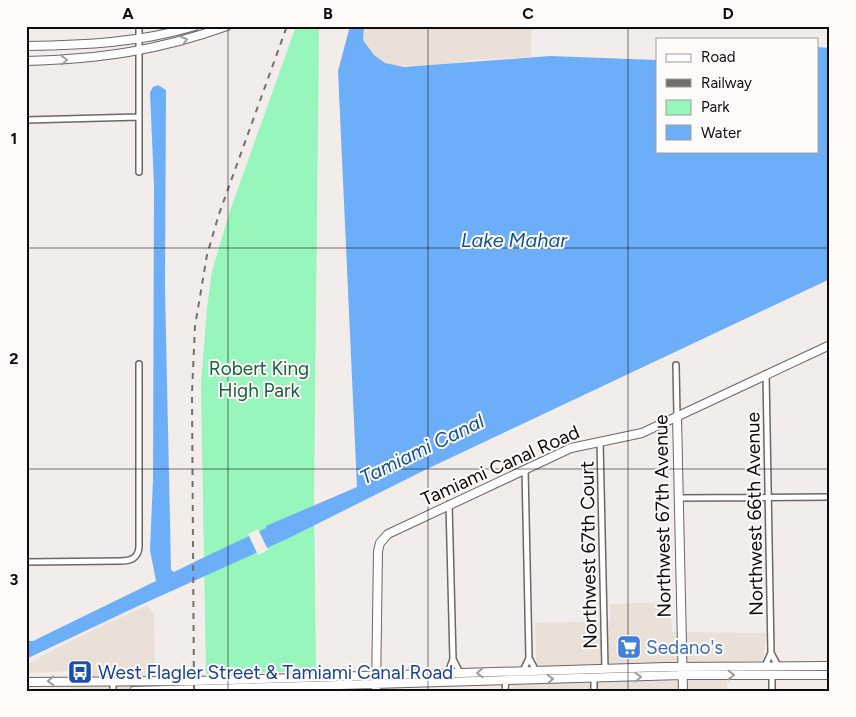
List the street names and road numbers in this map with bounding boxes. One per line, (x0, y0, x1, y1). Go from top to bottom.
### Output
street label: Northwest 66th Avenue (741, 412, 768, 616)
street label: Northwest 67th Avenue (649, 414, 676, 618)
street label: Tamiami Canal Road (417, 420, 583, 511)
street label: Northwest 67th Court (575, 461, 602, 649)

